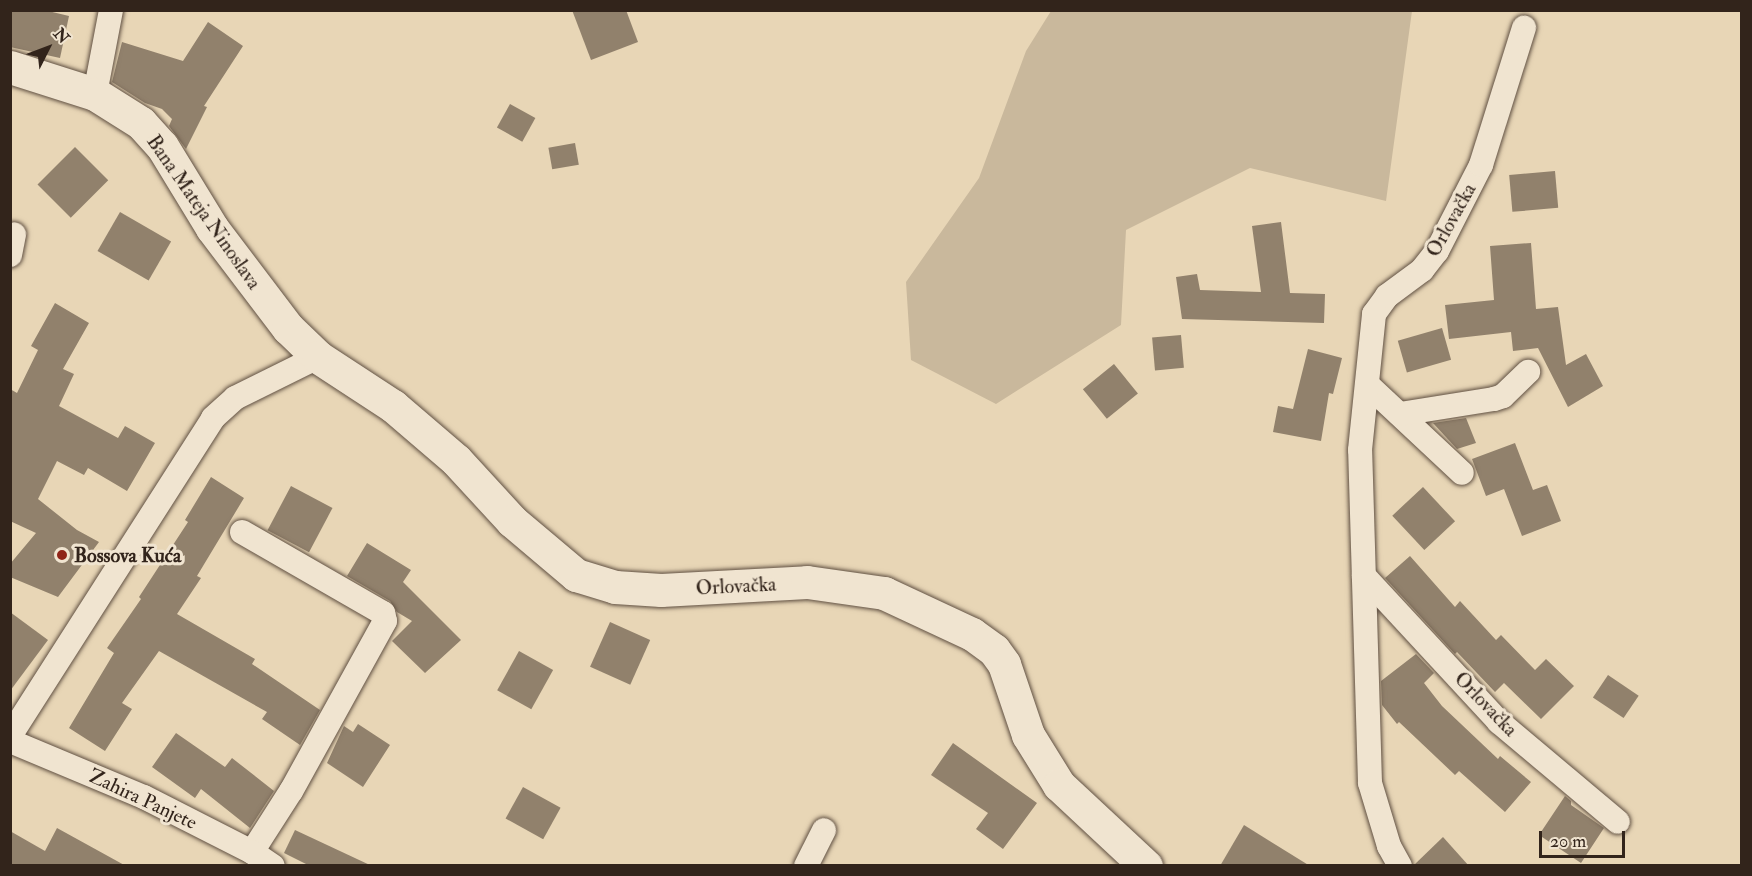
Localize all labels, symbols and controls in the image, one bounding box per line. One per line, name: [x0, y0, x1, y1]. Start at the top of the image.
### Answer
north arrow: [18, 18, 78, 78]
text: N: [49, 24, 74, 48]
street label: Bana Mateja Ninoslava: [142, 130, 266, 294]
street label: Orlovačka: [1421, 179, 1481, 261]
place label: Bossova Kuća: [74, 543, 181, 567]
marker: Bossova Kuća: [55, 548, 69, 562]
street label: Orlovačka: [695, 572, 777, 600]
street label: Orlovačka: [1449, 667, 1523, 741]
street label: Zahira Panjete: [85, 764, 201, 834]
scale bar: [1542, 819, 1628, 857]
text: 20 m: [1550, 830, 1586, 853]

